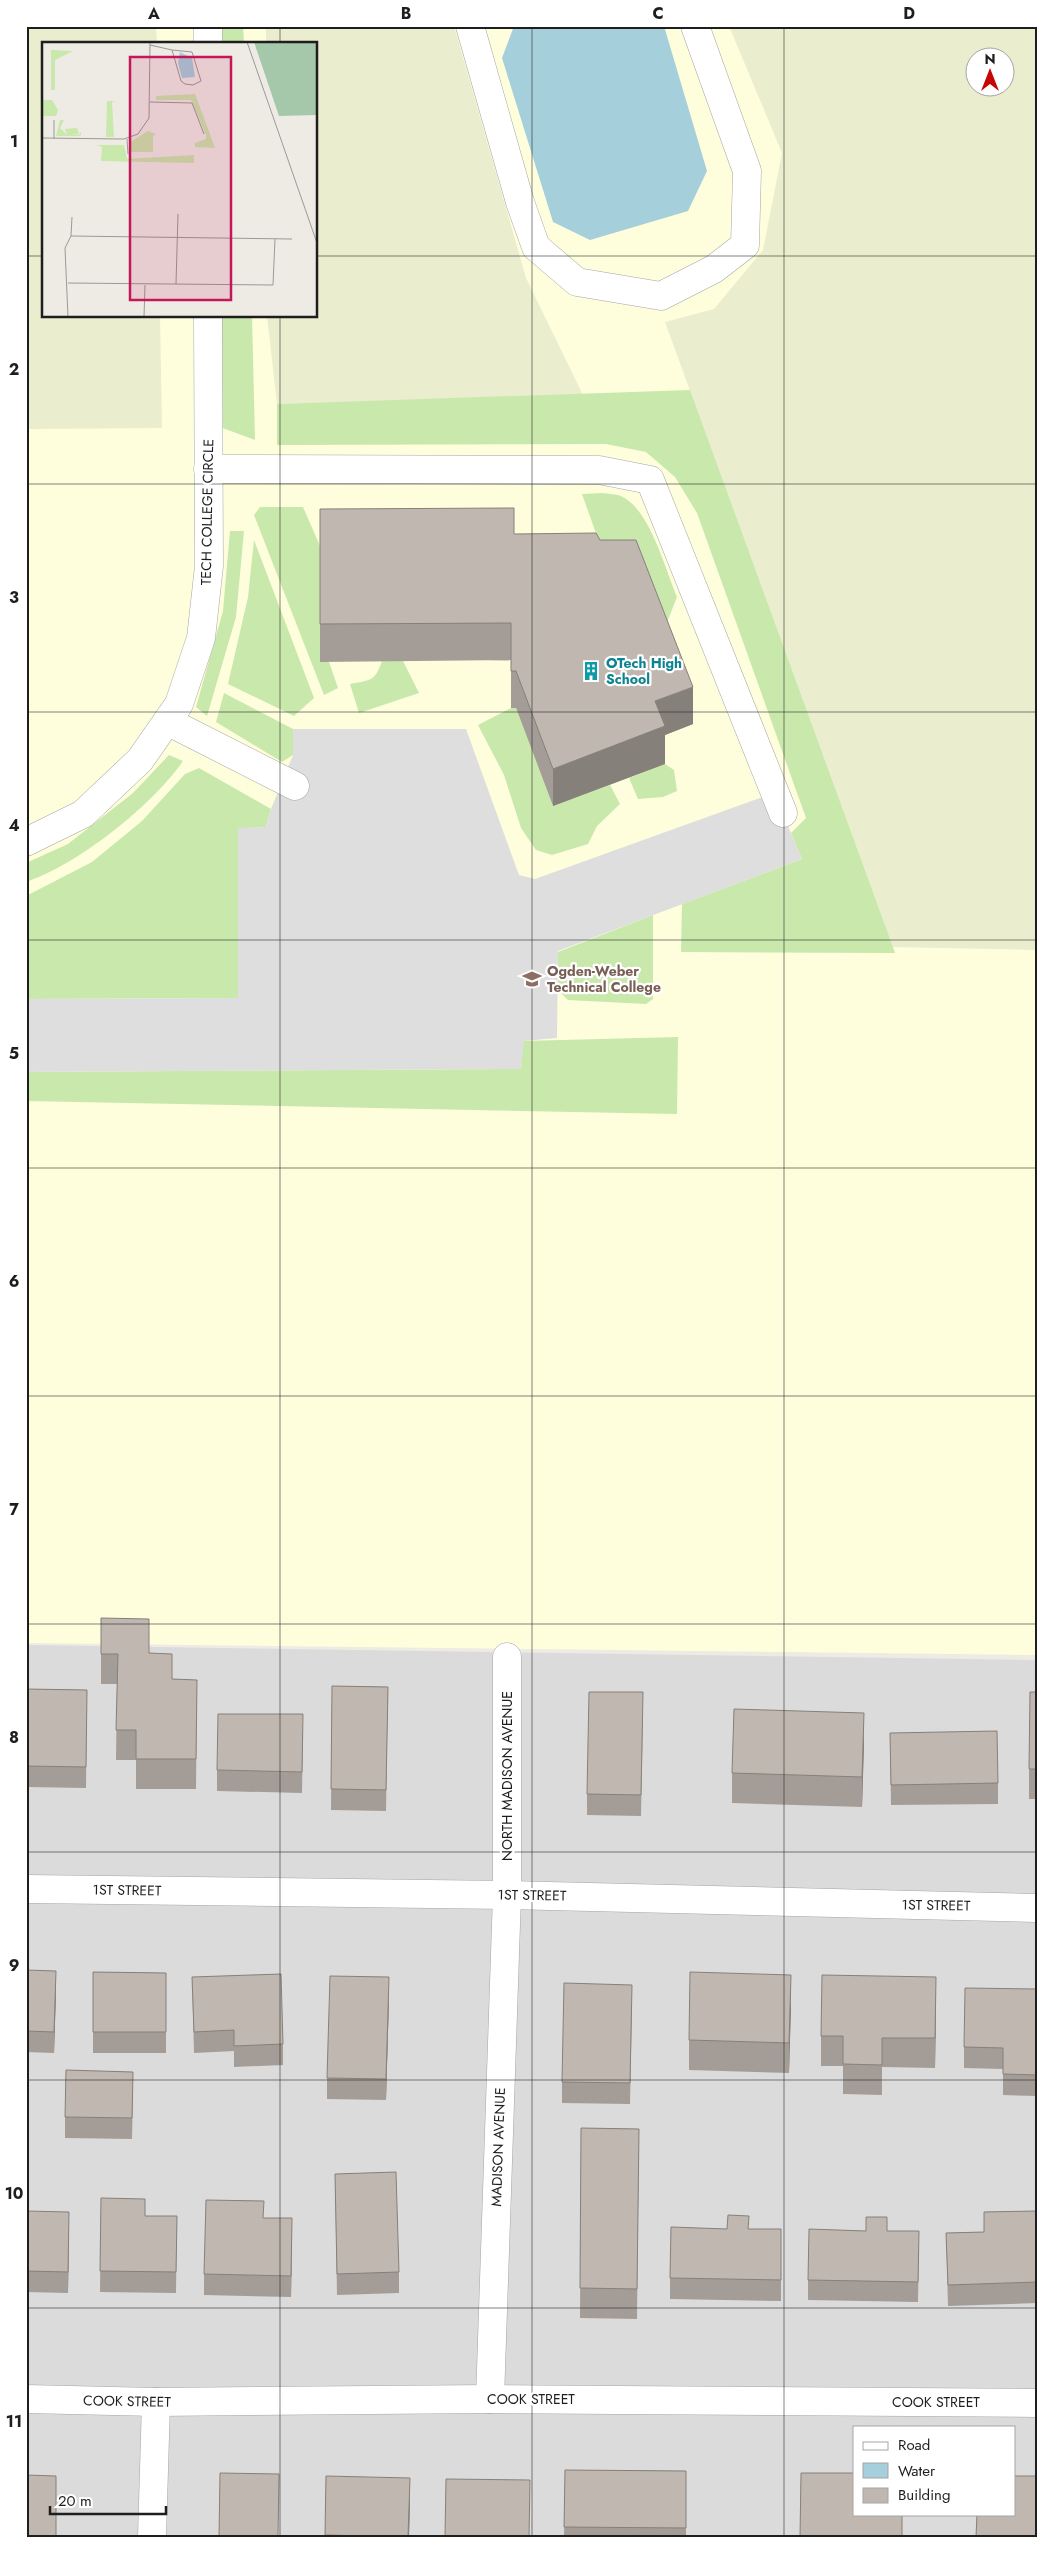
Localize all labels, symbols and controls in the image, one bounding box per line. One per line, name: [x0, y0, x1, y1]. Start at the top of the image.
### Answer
text: A: [147, 2, 160, 25]
text: B: [401, 2, 411, 25]
text: C: [652, 2, 664, 25]
text: D: [903, 2, 915, 25]
inset map: [42, 42, 318, 318]
north arrow: [966, 48, 1016, 98]
text: N: [984, 49, 996, 69]
text: 1: [10, 130, 18, 153]
text: 2: [9, 358, 19, 381]
street label: TECH COLLEGE CIRCLE: [196, 439, 218, 585]
text: 3: [9, 586, 19, 609]
place label: OTech High School: [606, 653, 682, 689]
building icon: OTech High School: [580, 660, 602, 682]
text: 4: [8, 814, 20, 837]
place label: Ogden-Weber Technical College: [547, 961, 661, 997]
school or university icon: Ogden-Weber Technical College: [521, 968, 543, 990]
text: 5: [9, 1042, 19, 1065]
text: 6: [9, 1270, 19, 1293]
text: 7: [9, 1498, 19, 1521]
street label: NORTH MADISON AVENUE: [497, 1691, 517, 1861]
text: 8: [9, 1726, 19, 1749]
street label: 1ST STREET: [93, 1879, 162, 1901]
street label: 1ST STREET: [498, 1884, 567, 1906]
street label: 1ST STREET: [902, 1894, 971, 1916]
text: 9: [9, 1954, 19, 1977]
street label: MADISON AVENUE: [486, 2087, 510, 2207]
text: 10: [5, 2182, 23, 2205]
street label: COOK STREET: [487, 2389, 575, 2409]
street label: COOK STREET: [83, 2390, 172, 2412]
street label: COOK STREET: [892, 2392, 980, 2412]
text: 11: [6, 2410, 22, 2433]
legend: [853, 2426, 1016, 2516]
text: Road: [898, 2434, 930, 2456]
text: Water: [898, 2460, 936, 2482]
scale bar: [50, 2483, 166, 2515]
text: Building: [898, 2484, 950, 2506]
text: 20 m: [58, 2490, 92, 2512]

